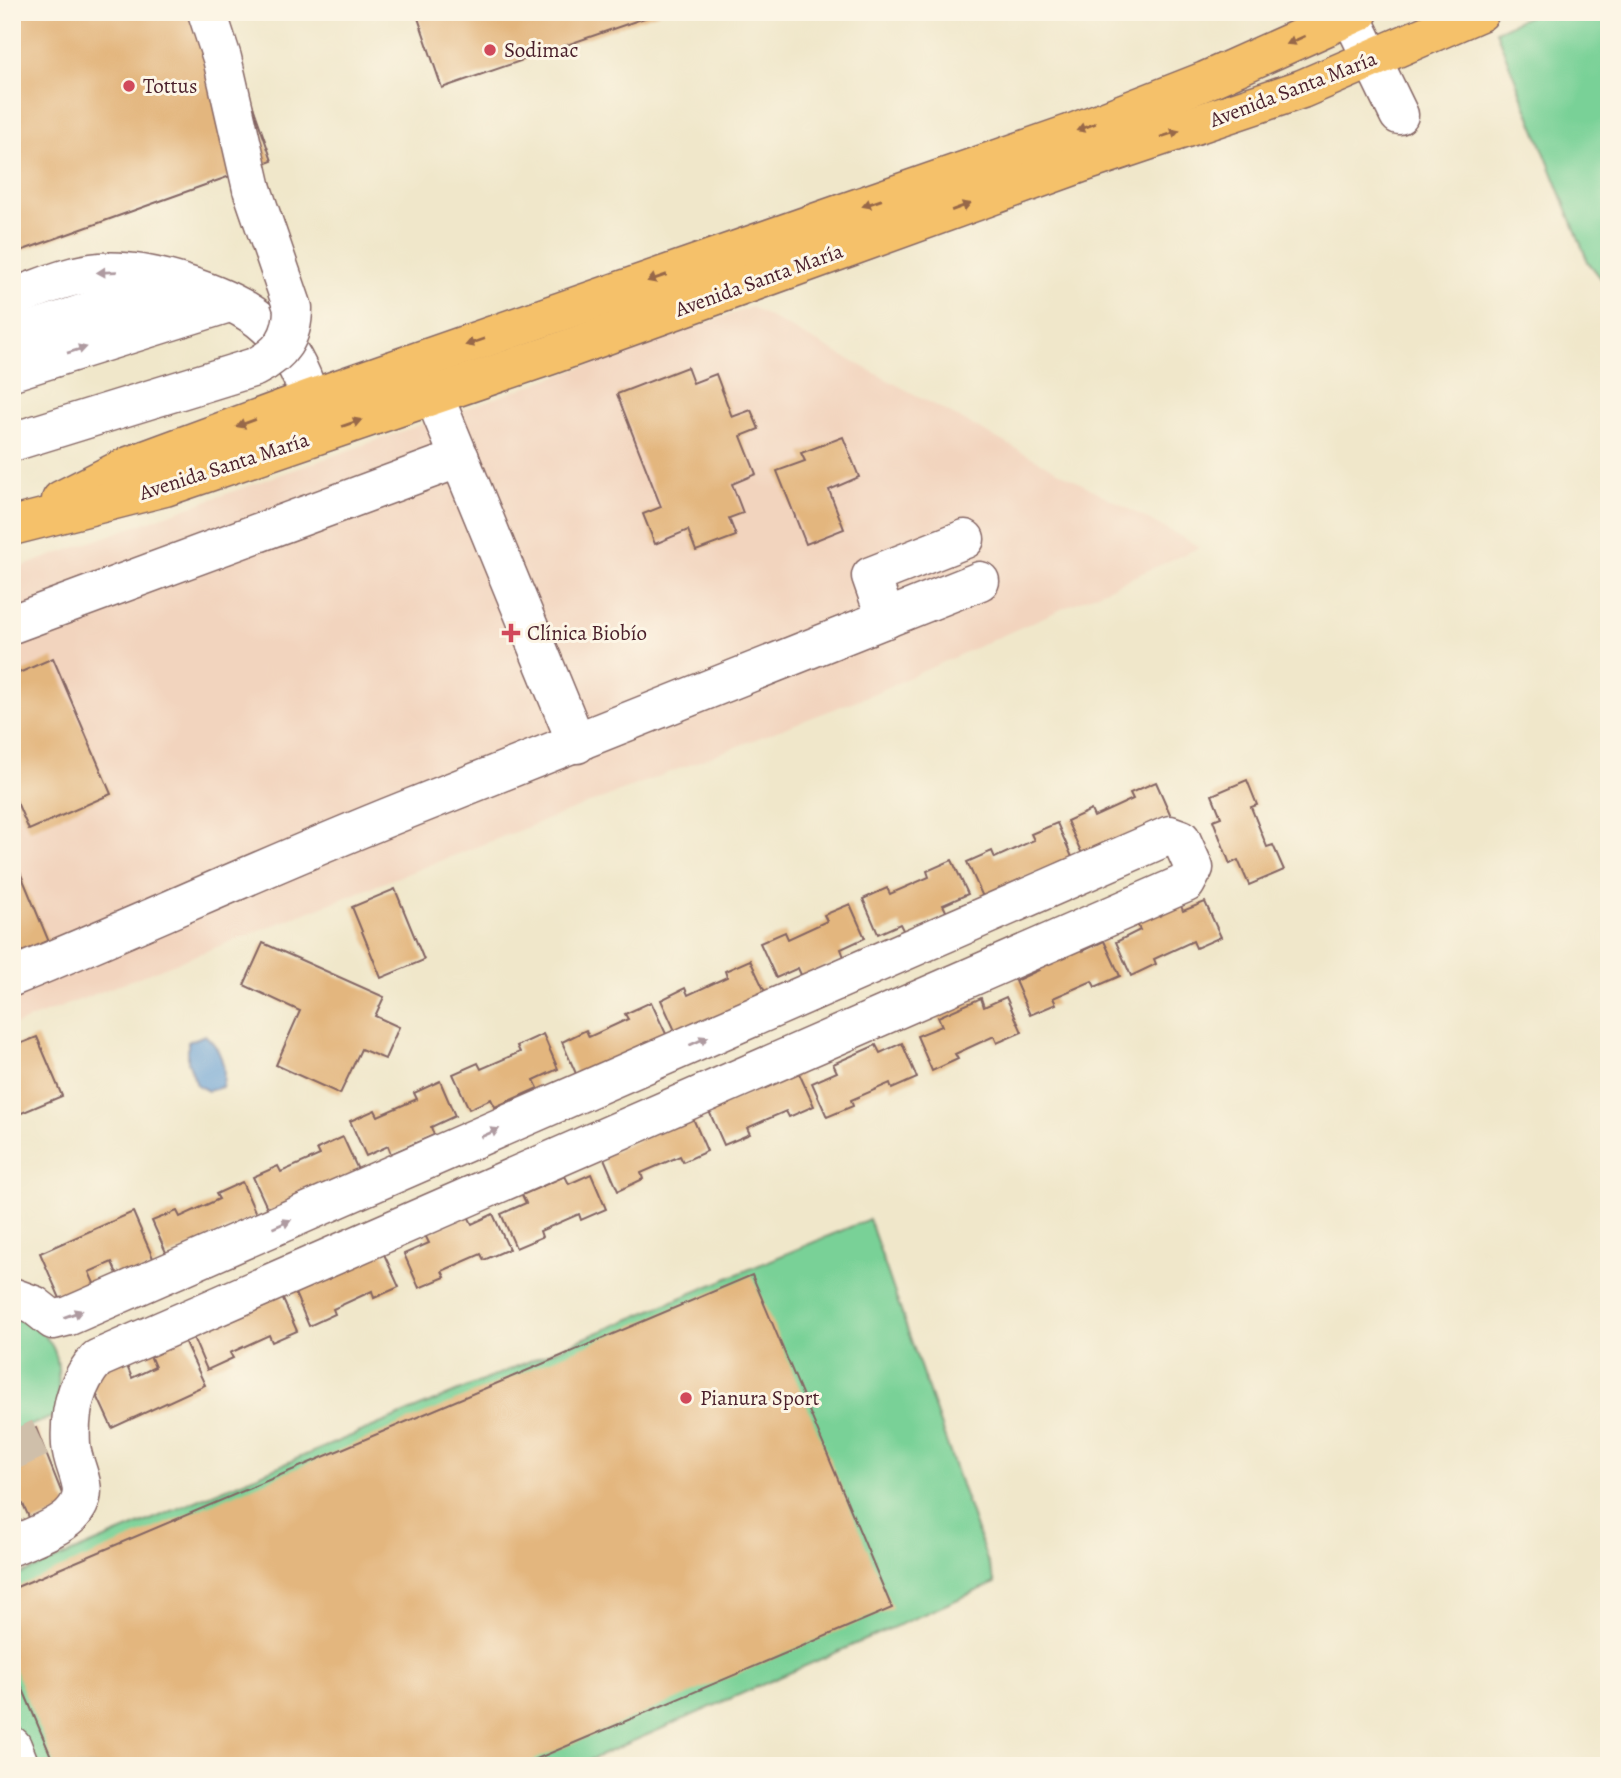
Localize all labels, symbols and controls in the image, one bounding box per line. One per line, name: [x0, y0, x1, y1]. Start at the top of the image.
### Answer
one-way arrow: [1286, 35, 1307, 46]
place label: Sodimac: [504, 36, 579, 64]
marker: Sodimac: [482, 42, 498, 58]
street label: Avenida Santa María: [1204, 44, 1381, 134]
place label: Tottus: [143, 72, 197, 100]
marker: Tottus: [121, 78, 137, 94]
one-way arrow: [1076, 122, 1097, 133]
one-way arrow: [1160, 128, 1181, 139]
one-way arrow: [861, 198, 882, 209]
one-way arrow: [950, 201, 971, 212]
street label: Avenida Santa María: [670, 237, 847, 324]
one-way arrow: [96, 267, 118, 278]
one-way arrow: [646, 273, 667, 284]
one-way arrow: [464, 337, 485, 348]
one-way arrow: [67, 345, 88, 355]
one-way arrow: [236, 418, 257, 429]
one-way arrow: [342, 418, 363, 428]
street label: Avenida Santa María: [135, 425, 313, 507]
place label: Clínica Biobío: [527, 619, 647, 647]
marker: Clínica Biobío: [501, 623, 521, 643]
one-way arrow: [688, 1035, 709, 1046]
one-way arrow: [480, 1127, 501, 1138]
one-way arrow: [271, 1218, 292, 1229]
one-way arrow: [62, 1308, 83, 1319]
place label: Pianura Sport: [700, 1384, 819, 1412]
marker: Pianura Sport: [678, 1390, 694, 1406]

